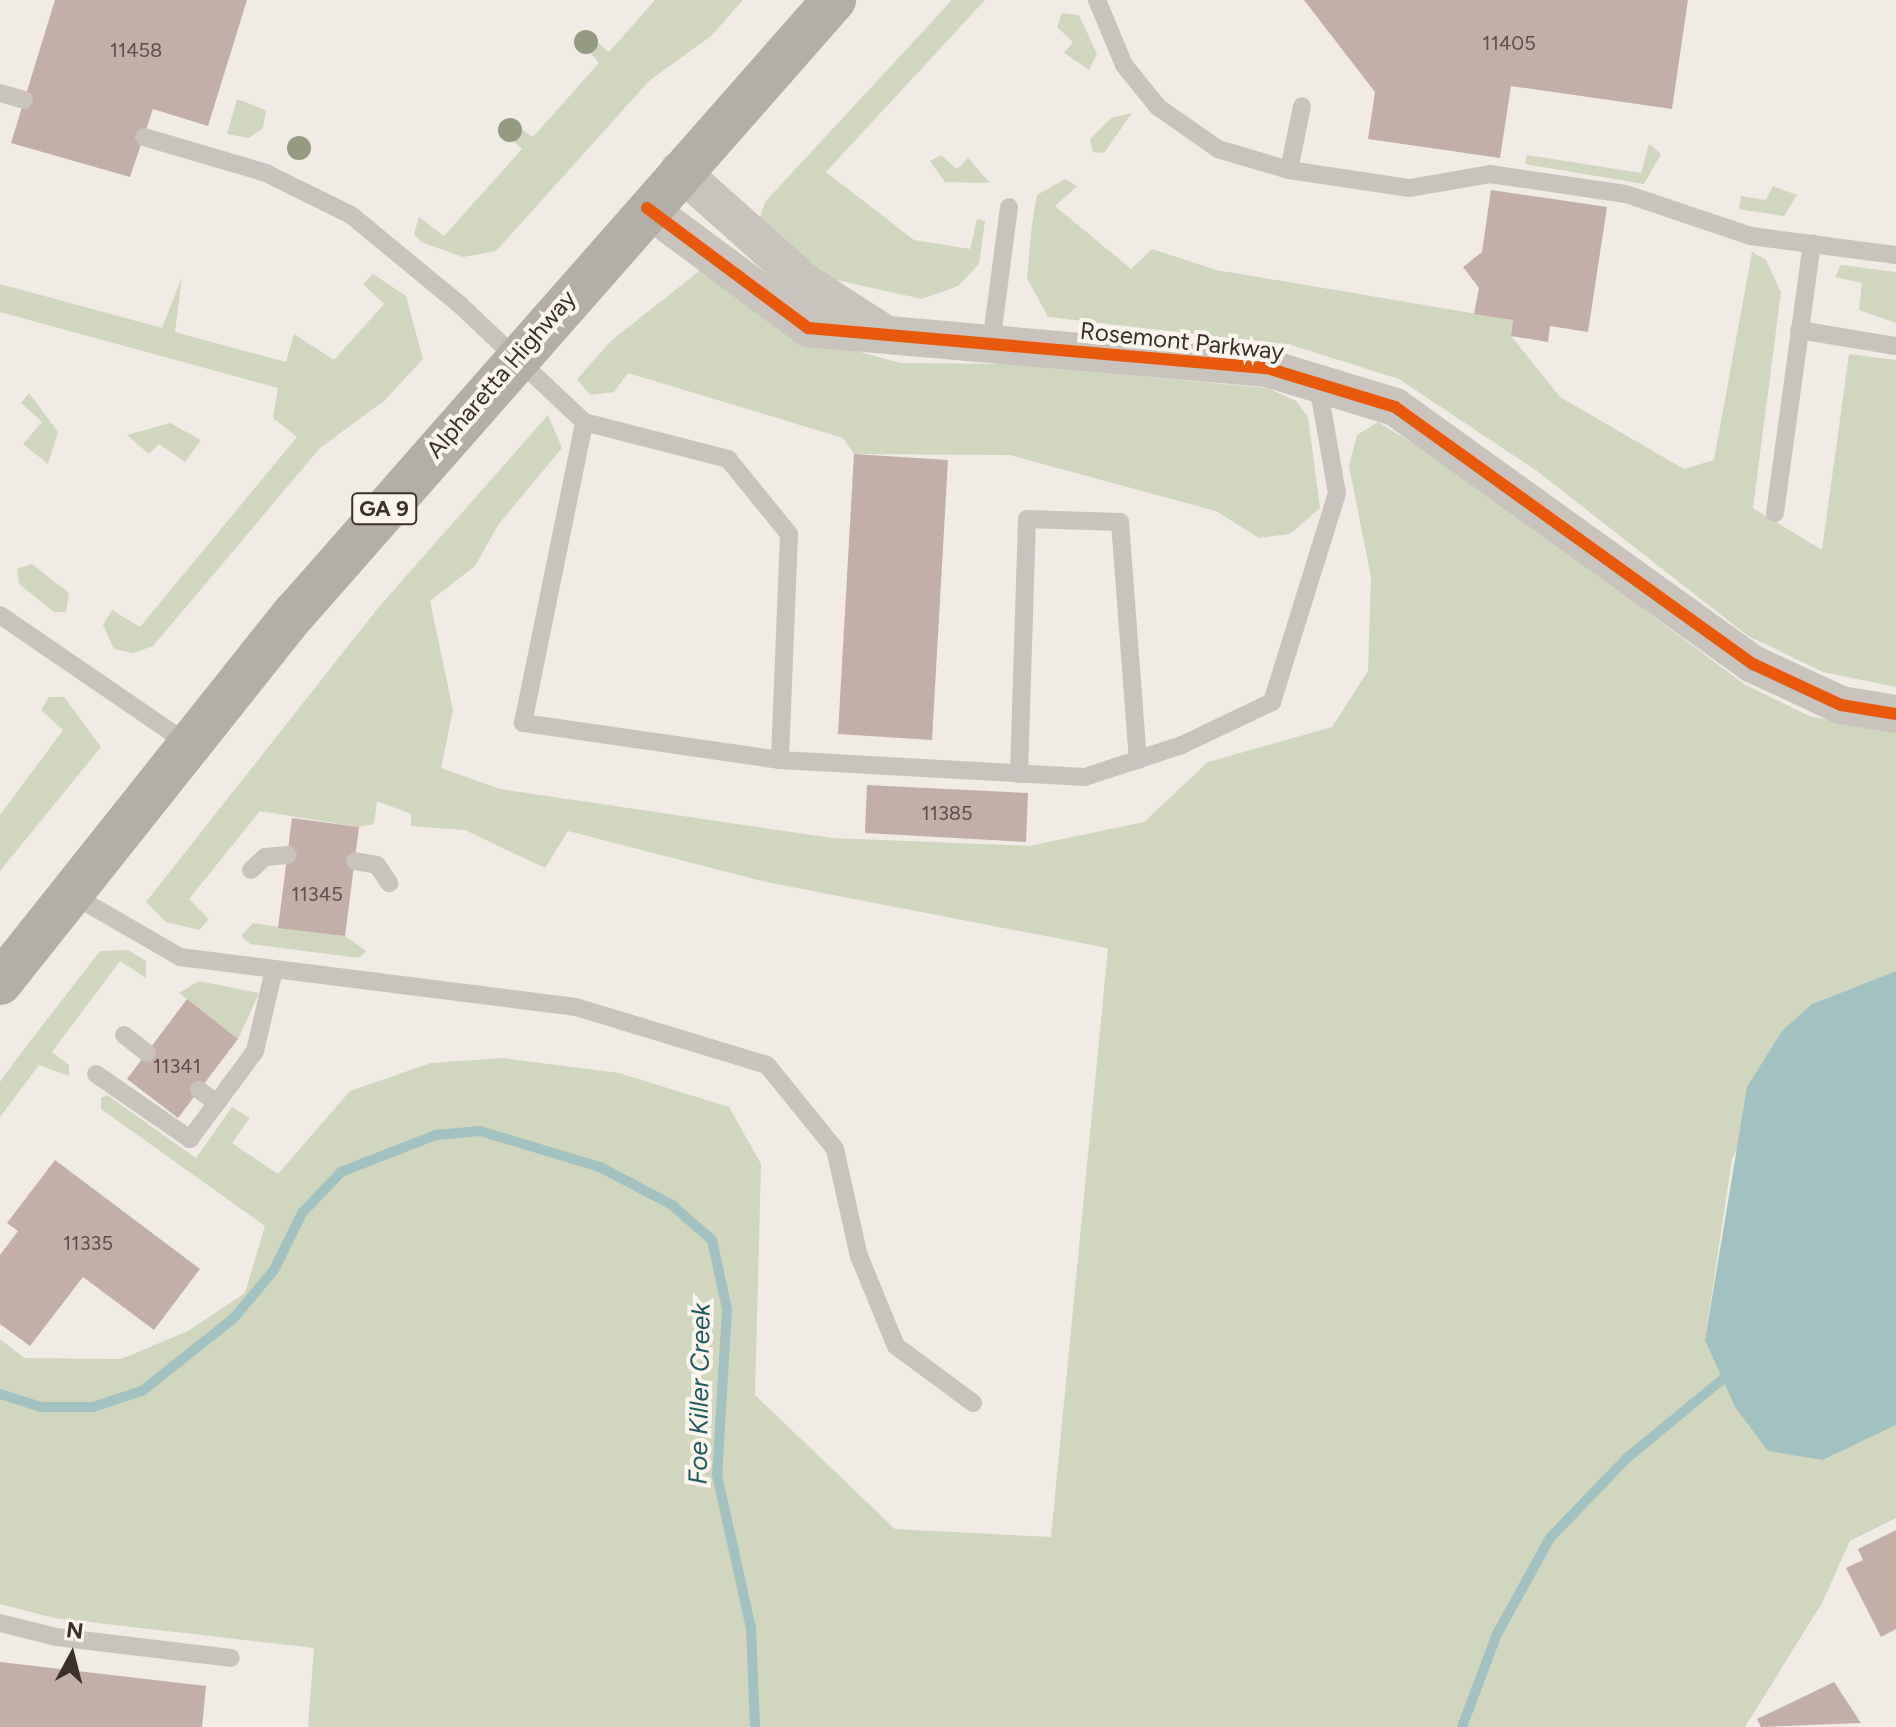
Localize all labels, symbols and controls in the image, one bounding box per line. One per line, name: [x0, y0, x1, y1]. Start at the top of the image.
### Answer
house number: 11405: [1482, 31, 1536, 55]
house number: 11458: [110, 38, 162, 62]
street label: Alpharetta Highway: [420, 284, 582, 464]
street label: Rosemont Parkway: [1079, 316, 1285, 366]
road number: GA 9: [350, 491, 418, 527]
house number: 11385: [921, 801, 973, 825]
house number: 11345: [291, 882, 343, 906]
house number: 11341: [153, 1054, 201, 1078]
house number: 11335: [63, 1231, 113, 1255]
water label: Foe Killer Creek: [683, 1303, 717, 1485]
north arrow: [32, 1615, 112, 1695]
text: N: [65, 1616, 85, 1645]

